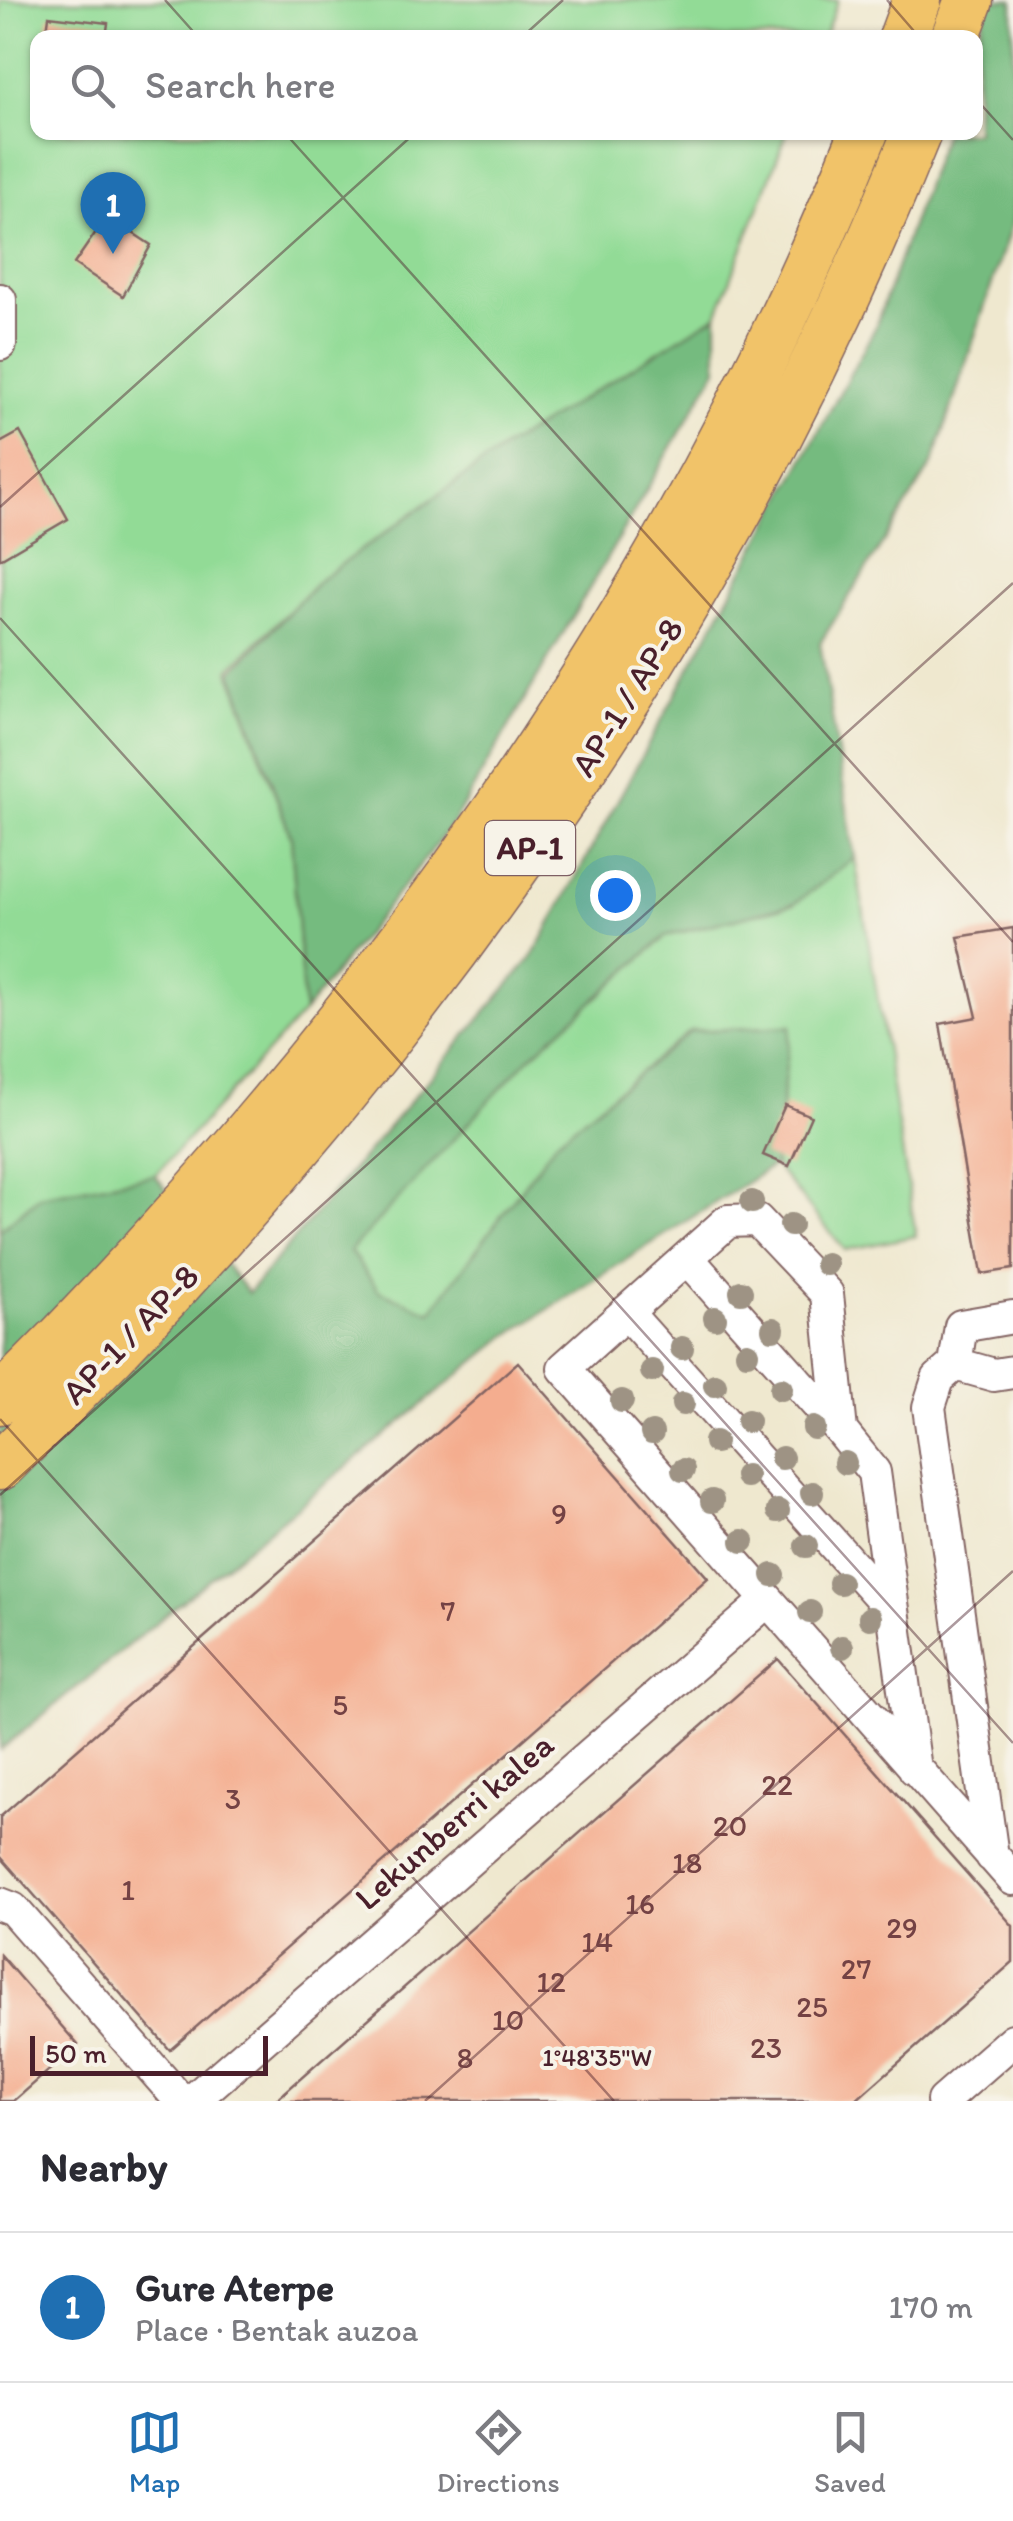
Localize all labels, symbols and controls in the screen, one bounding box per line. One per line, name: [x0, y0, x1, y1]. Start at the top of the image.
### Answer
search box: [30, 30, 983, 140]
icon: search: [65, 58, 120, 113]
text: Search here: [145, 62, 336, 108]
pin: 1: [80, 172, 146, 254]
street label: AP-1 / AP-8: [562, 610, 692, 784]
road number: AP-1: [485, 821, 575, 875]
your location: [590, 870, 641, 921]
street label: AP-1 / AP-8: [53, 1255, 207, 1413]
house number: 9: [551, 1495, 567, 1532]
house number: 7: [441, 1592, 456, 1629]
house number: 5: [332, 1686, 348, 1723]
street label: Lekunberri kalea: [346, 1723, 562, 1919]
house number: 22: [761, 1766, 793, 1803]
house number: 3: [225, 1780, 241, 1817]
house number: 20: [713, 1807, 747, 1844]
house number: 18: [672, 1844, 702, 1881]
house number: 1: [121, 1871, 135, 1908]
house number: 16: [625, 1885, 655, 1922]
house number: 29: [886, 1909, 918, 1946]
house number: 14: [581, 1923, 613, 1960]
house number: 27: [841, 1950, 871, 1987]
house number: 12: [536, 1963, 566, 2000]
house number: 25: [796, 1988, 828, 2025]
house number: 10: [492, 2001, 524, 2038]
house number: 23: [750, 2029, 782, 2066]
scale bar: [30, 2031, 268, 2076]
text: 50 m: [45, 2036, 107, 2070]
house number: 8: [457, 2039, 473, 2076]
text: 1°48'35"W: [542, 2042, 652, 2072]
text: Nearby: [40, 2141, 167, 2192]
text: Gure Aterpe: [135, 2265, 334, 2311]
text: 1: [65, 2288, 80, 2326]
text: 170 m: [888, 2288, 973, 2326]
text: Place · Bentak auzoa: [135, 2311, 418, 2349]
tab: Map: [127, 2405, 182, 2499]
tab: Directions: [437, 2405, 560, 2499]
tab: Saved: [814, 2405, 886, 2499]

